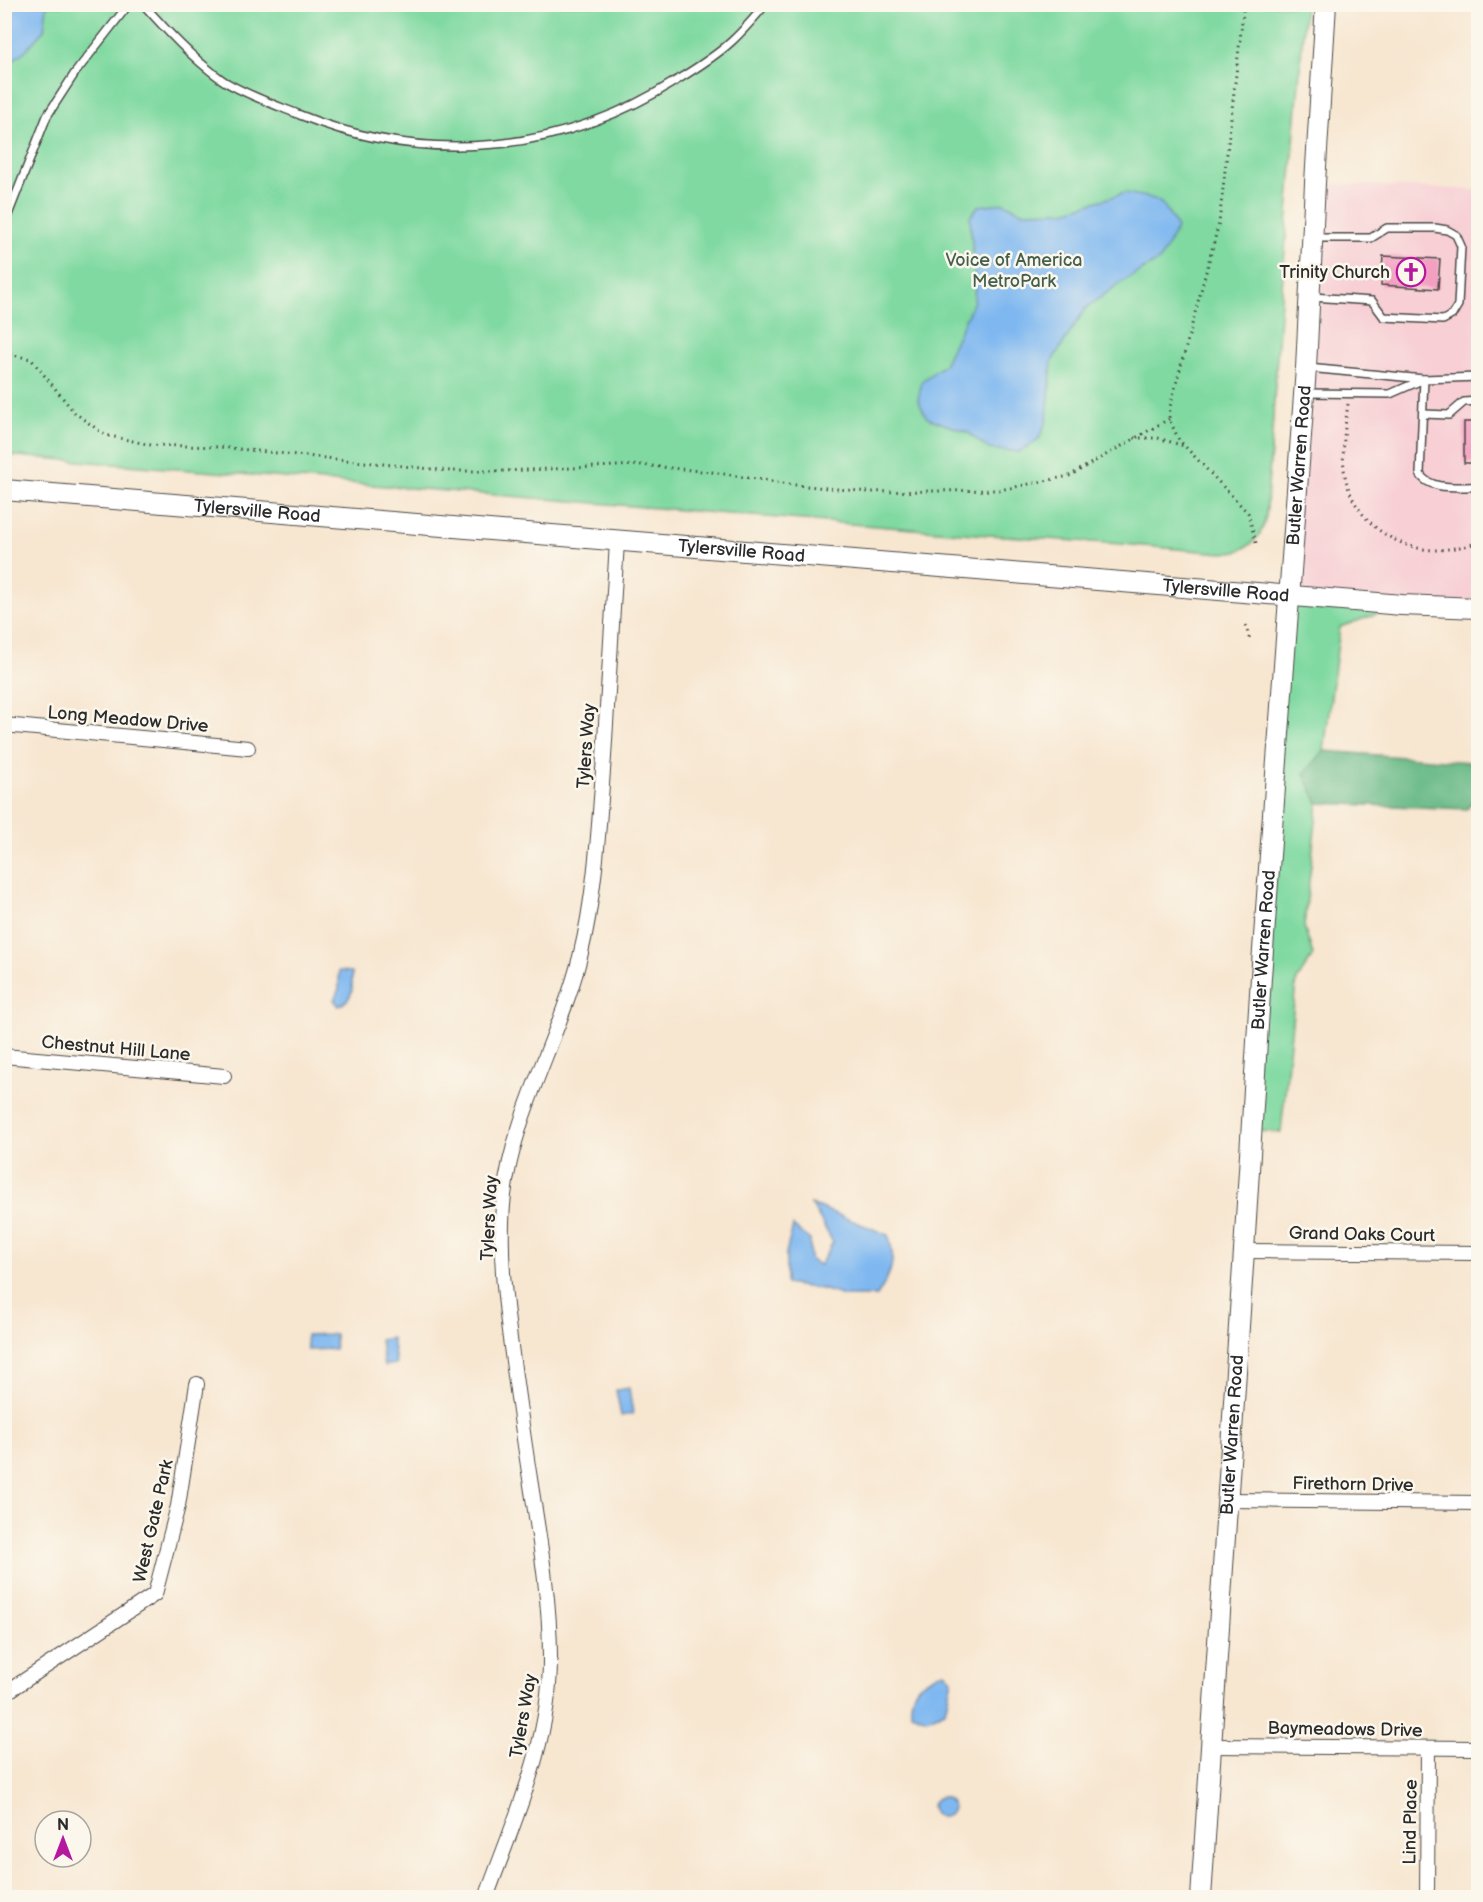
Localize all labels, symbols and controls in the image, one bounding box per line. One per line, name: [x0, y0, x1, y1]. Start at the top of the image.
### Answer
park label: Voice of America MetroPark: [946, 250, 1082, 292]
church icon: Trinity Church: [1395, 256, 1427, 288]
place label: Trinity Church: [1279, 262, 1390, 283]
street label: Butler Warren Road: [1283, 385, 1316, 546]
street label: Tylersville Road: [193, 496, 321, 527]
street label: Tylersville Road: [677, 535, 806, 567]
street label: Tylersville Road: [1161, 575, 1290, 607]
street label: Long Meadow Drive: [47, 702, 210, 737]
street label: Tylers Way: [573, 702, 600, 789]
street label: Butler Warren Road: [1248, 869, 1280, 1031]
street label: Chestnut Hill Lane: [41, 1032, 192, 1065]
street label: Tylers Way: [477, 1174, 502, 1261]
street label: Grand Oaks Court: [1289, 1223, 1436, 1246]
street label: Butler Warren Road: [1216, 1354, 1248, 1516]
street label: West Gate Park: [129, 1457, 178, 1585]
street label: Firethorn Drive: [1292, 1473, 1414, 1496]
street label: Tylers Way: [506, 1671, 541, 1760]
street label: Baymeadows Drive: [1267, 1718, 1423, 1741]
street label: Lind Place: [1399, 1779, 1422, 1865]
north arrow: [33, 1809, 93, 1869]
text: N: [57, 1816, 69, 1835]

